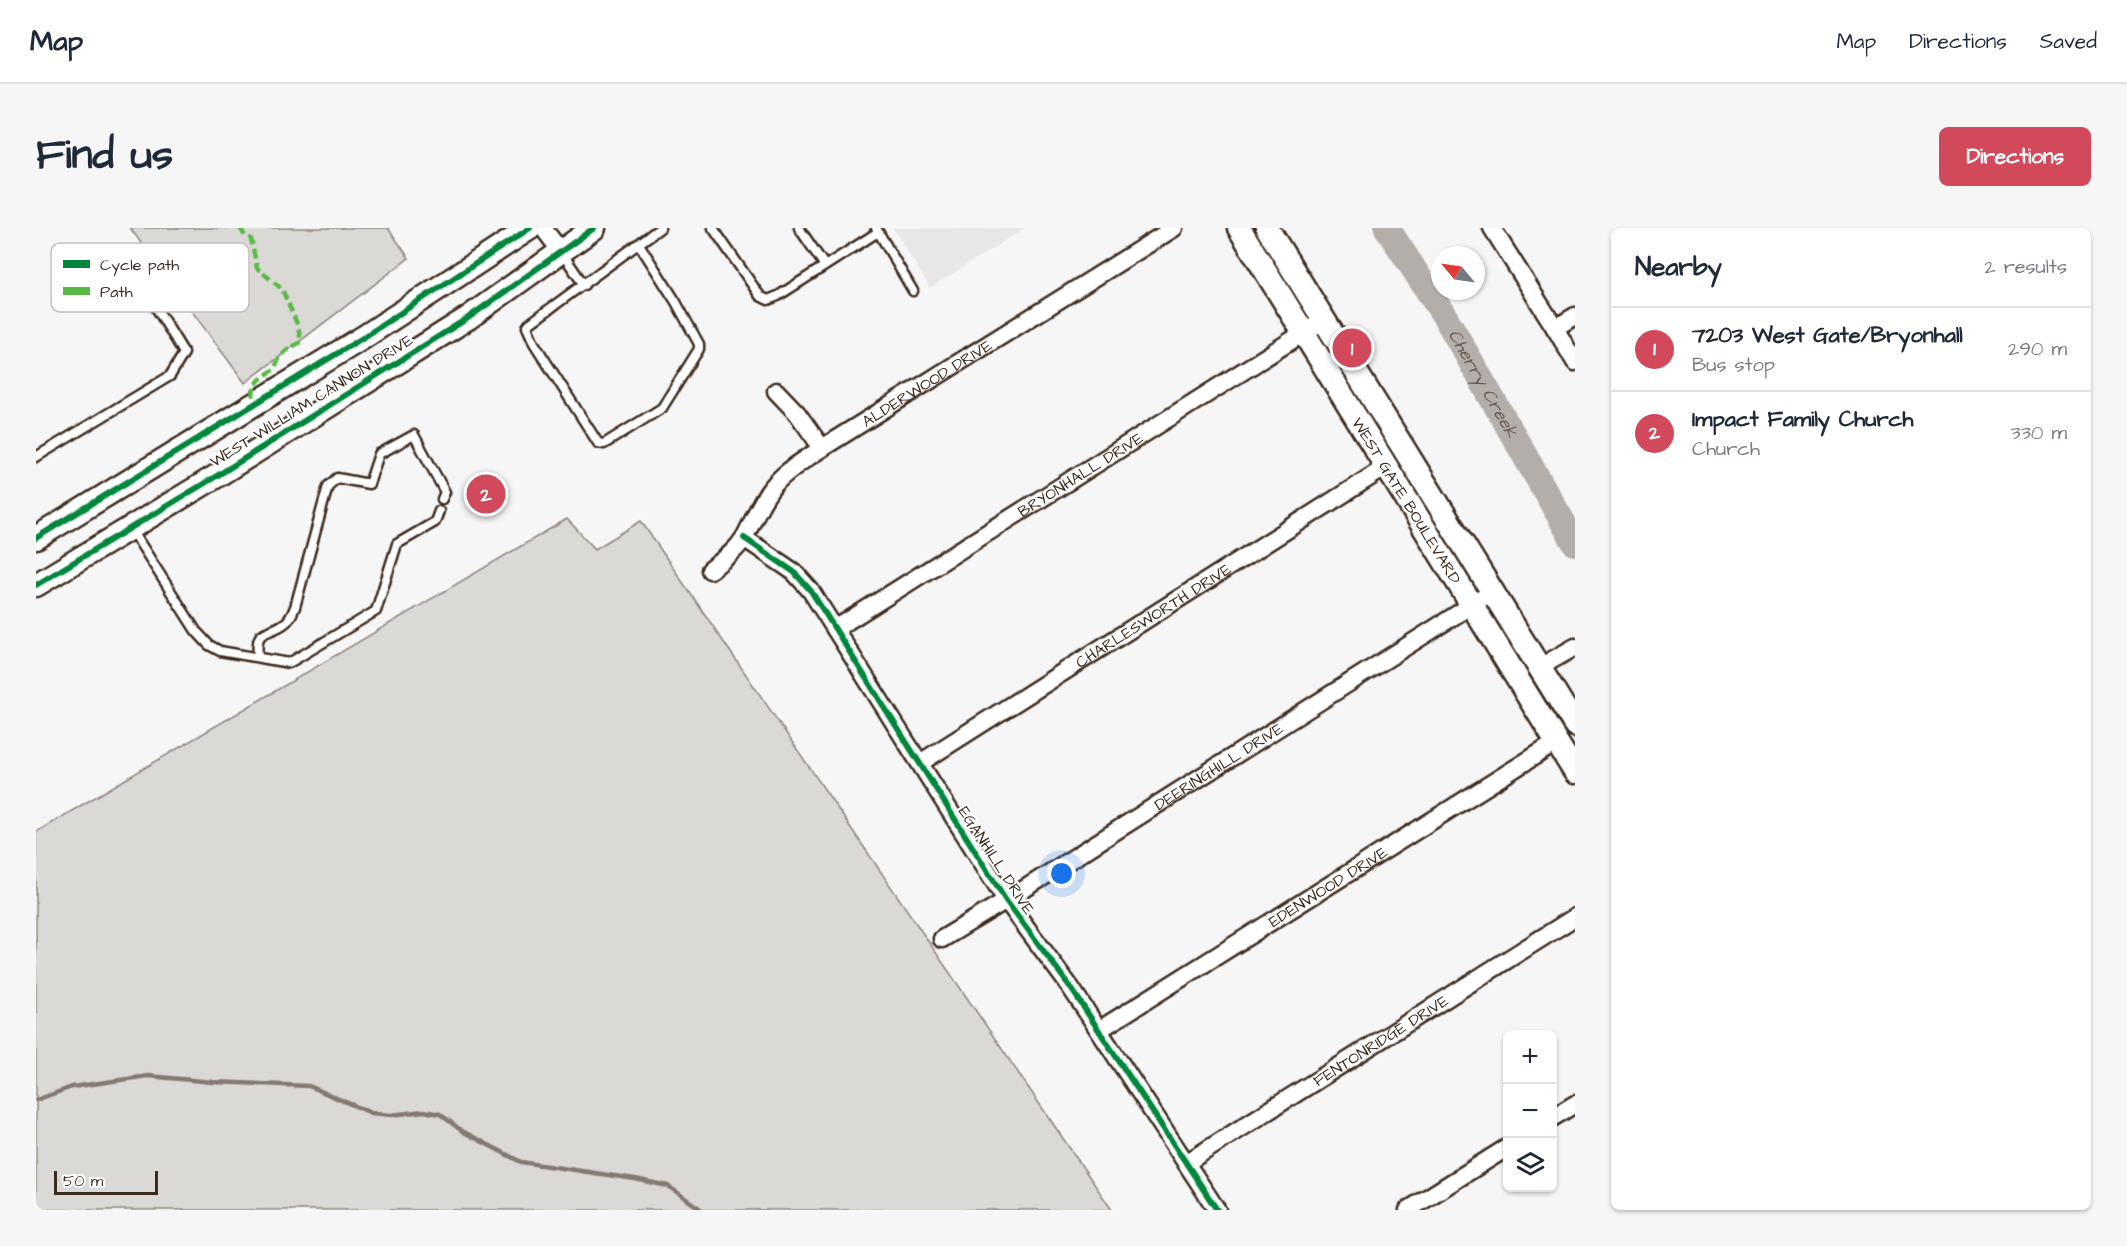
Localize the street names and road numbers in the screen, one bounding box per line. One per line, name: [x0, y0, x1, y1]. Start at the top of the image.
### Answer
street label: WEST WILLIAM CANNON DRIVE: [206, 329, 418, 473]
street label: ALDERWOOD DRIVE: [858, 334, 997, 432]
street label: WEST GATE BOULEVARD: [1346, 413, 1466, 588]
street label: BRYONHALL DRIVE: [1014, 427, 1148, 523]
street label: CHARLESWORTH DRIVE: [1071, 558, 1236, 674]
street label: DEERINGHILL DRIVE: [1150, 717, 1288, 816]
street label: EGANHILL DRIVE: [953, 802, 1040, 919]
street label: EDENWOOD DRIVE: [1265, 841, 1392, 933]
street label: FENTONRIDGE DRIVE: [1309, 990, 1453, 1092]

